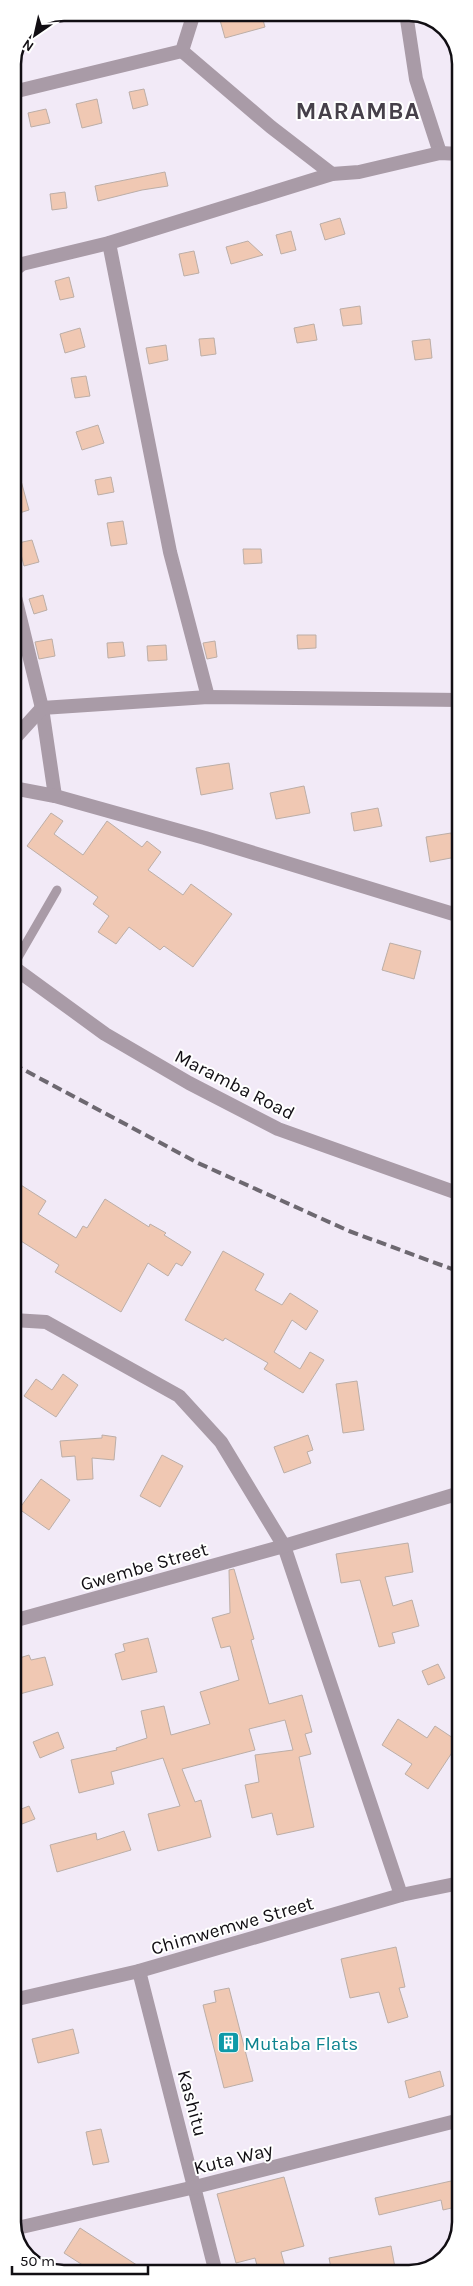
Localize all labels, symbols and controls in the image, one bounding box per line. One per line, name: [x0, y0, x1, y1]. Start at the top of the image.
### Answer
north arrow: [10, 10, 60, 60]
text: N: [19, 36, 37, 55]
district label: MARAMBA: [295, 97, 421, 125]
street label: Maramba Road: [171, 1045, 298, 1125]
street label: Gwembe Street: [78, 1538, 210, 1596]
street label: Chimwemwe Street: [148, 1892, 316, 1960]
building icon: Mutaba Flats: [216, 2031, 240, 2055]
place label: Mutaba Flats: [244, 2033, 358, 2055]
street label: Kashitu: [173, 2068, 211, 2139]
street label: Kuta Way: [191, 2138, 275, 2179]
scale bar: [12, 2244, 149, 2276]
text: 50 m: [20, 2252, 55, 2270]

